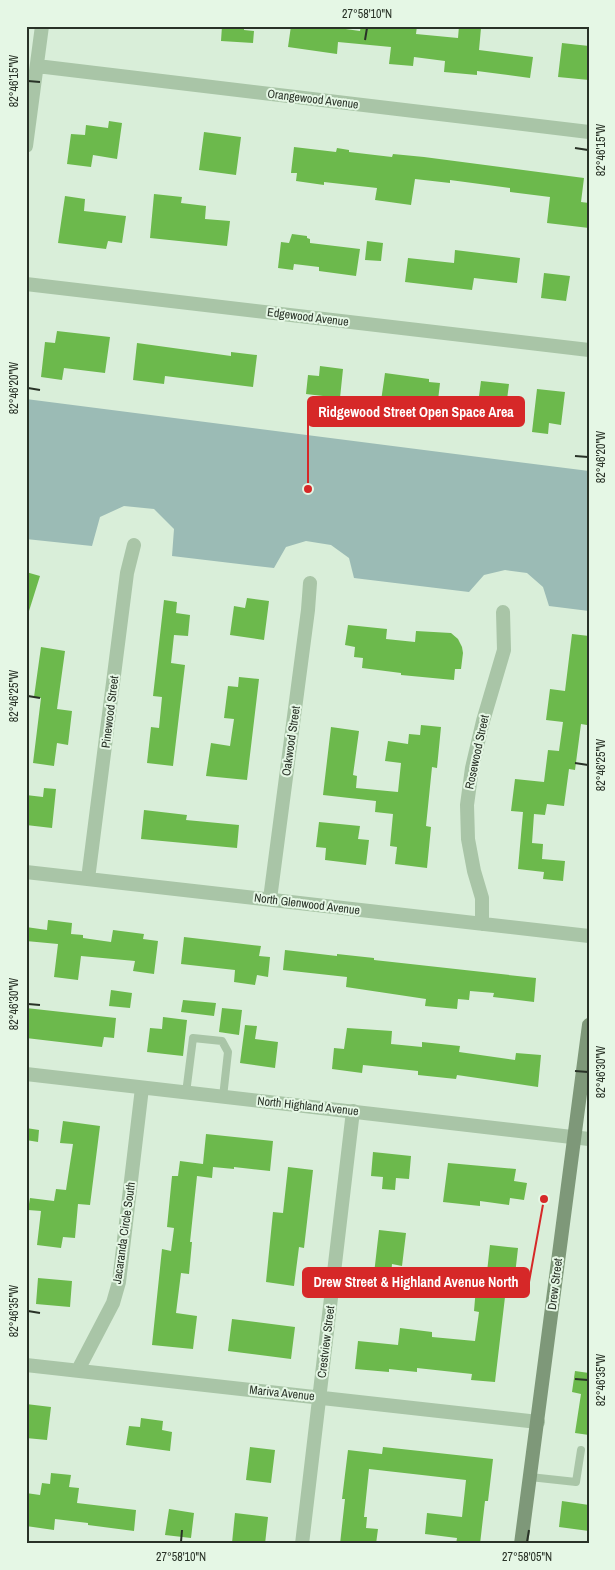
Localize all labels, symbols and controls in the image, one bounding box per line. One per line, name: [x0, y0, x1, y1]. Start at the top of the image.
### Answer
text: 27°58'10"N: [342, 6, 392, 22]
text: 82°46'15"W: [6, 54, 22, 107]
street label: Orangewood Avenue: [266, 85, 360, 113]
text: 82°46'15"W: [593, 123, 609, 176]
street label: Edgewood Avenue: [266, 304, 350, 330]
text: 82°46'20"W: [6, 361, 22, 414]
callout: Ridgewood Street Open Space Area: [308, 397, 524, 426]
text: Ridgewood Street Open Space Area: [318, 403, 514, 421]
text: 82°46'20"W: [593, 430, 609, 483]
text: 82°46'25"W: [6, 669, 22, 722]
street label: Pinewood Street: [98, 675, 122, 749]
street label: Oakwood Street: [278, 705, 304, 777]
street label: Rosewood Street: [461, 713, 493, 791]
text: 82°46'25"W: [593, 738, 609, 791]
street label: North Glenwood Avenue: [253, 890, 361, 918]
text: 82°46'30"W: [6, 977, 22, 1030]
text: 82°46'30"W: [593, 1045, 609, 1098]
street label: North Highland Avenue: [257, 1093, 359, 1119]
street label: Jacaranda Circle South: [109, 1181, 139, 1285]
street label: Drew Street: [544, 1257, 566, 1311]
callout: Drew Street & Highland Avenue North: [303, 1268, 529, 1297]
text: Drew Street & Highland Avenue North: [313, 1273, 519, 1291]
text: 82°46'35"W: [6, 1284, 22, 1337]
street label: Crestview Street: [314, 1305, 338, 1379]
text: 82°46'35"W: [593, 1353, 609, 1406]
street label: Mariva Avenue: [249, 1382, 315, 1404]
text: 27°58'10"N: [156, 1549, 206, 1565]
text: 27°58'05"N: [502, 1549, 552, 1565]

